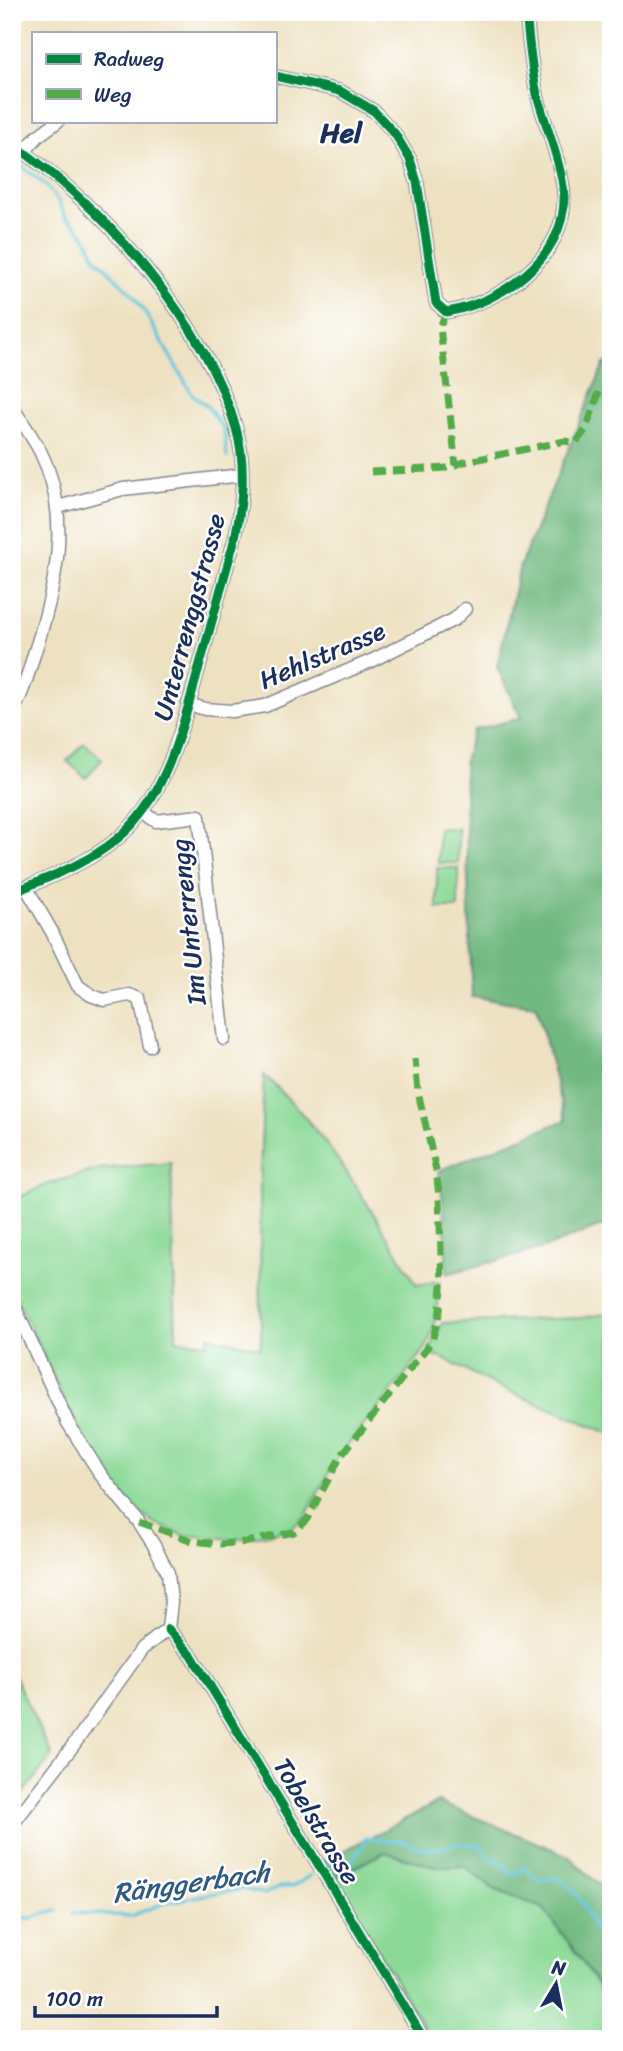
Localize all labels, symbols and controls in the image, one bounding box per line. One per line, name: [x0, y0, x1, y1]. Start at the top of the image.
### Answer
legend: [32, 32, 276, 122]
text: Radweg: [94, 40, 164, 78]
text: Weg: [94, 76, 132, 114]
district label: Hel: [320, 108, 363, 157]
street label: Unterrenggstrasse: [139, 508, 239, 726]
street label: Hehlstrasse: [251, 608, 393, 702]
street label: Im Unterrengg: [156, 837, 220, 1008]
street label: Tobelstrasse: [261, 1748, 373, 1894]
water label: Ränggerbach: [109, 1847, 275, 1918]
north arrow: [522, 1950, 592, 2020]
text: N: [549, 1950, 569, 1985]
scale bar: [35, 1974, 217, 2018]
text: 100 m: [46, 1980, 103, 2018]

